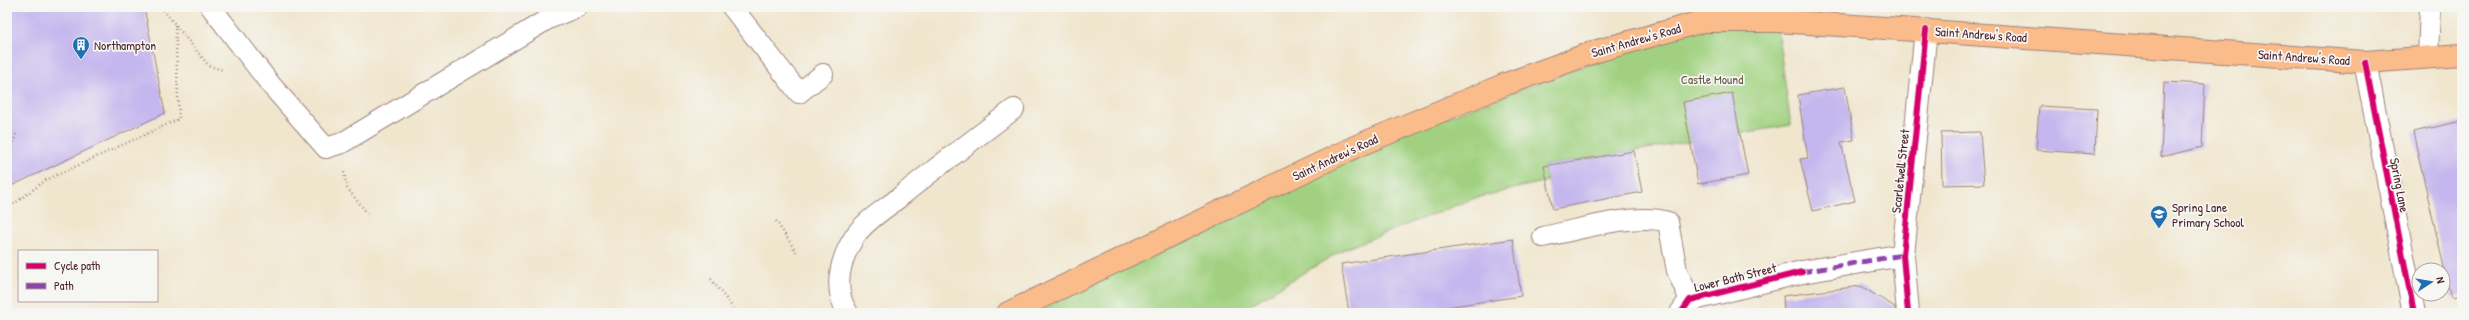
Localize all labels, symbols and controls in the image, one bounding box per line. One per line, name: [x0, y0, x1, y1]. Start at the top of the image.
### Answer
street label: Saint Andrew's Road: [1589, 19, 1683, 61]
street label: Saint Andrew's Road: [1934, 22, 2028, 46]
building icon: Northampton: [71, 35, 91, 60]
place label: Northampton: [94, 36, 156, 54]
street label: Saint Andrew's Road: [2257, 45, 2351, 69]
park label: Castle Mound: [1681, 70, 1743, 88]
street label: Scarletwell Street: [1887, 128, 1913, 214]
street label: Saint Andrew's Road: [1289, 129, 1381, 185]
street label: Spring Lane: [2386, 156, 2414, 214]
place label: Spring Lane Primary School: [2172, 198, 2245, 231]
school or university icon: Spring Lane Primary School: [2149, 204, 2169, 229]
legend: [18, 250, 158, 302]
text: Cycle path: [54, 257, 100, 274]
street label: Lower Bath Street: [1692, 258, 1779, 296]
north arrow: [2411, 262, 2451, 302]
text: N: [2433, 276, 2448, 284]
text: Path: [54, 277, 74, 294]

